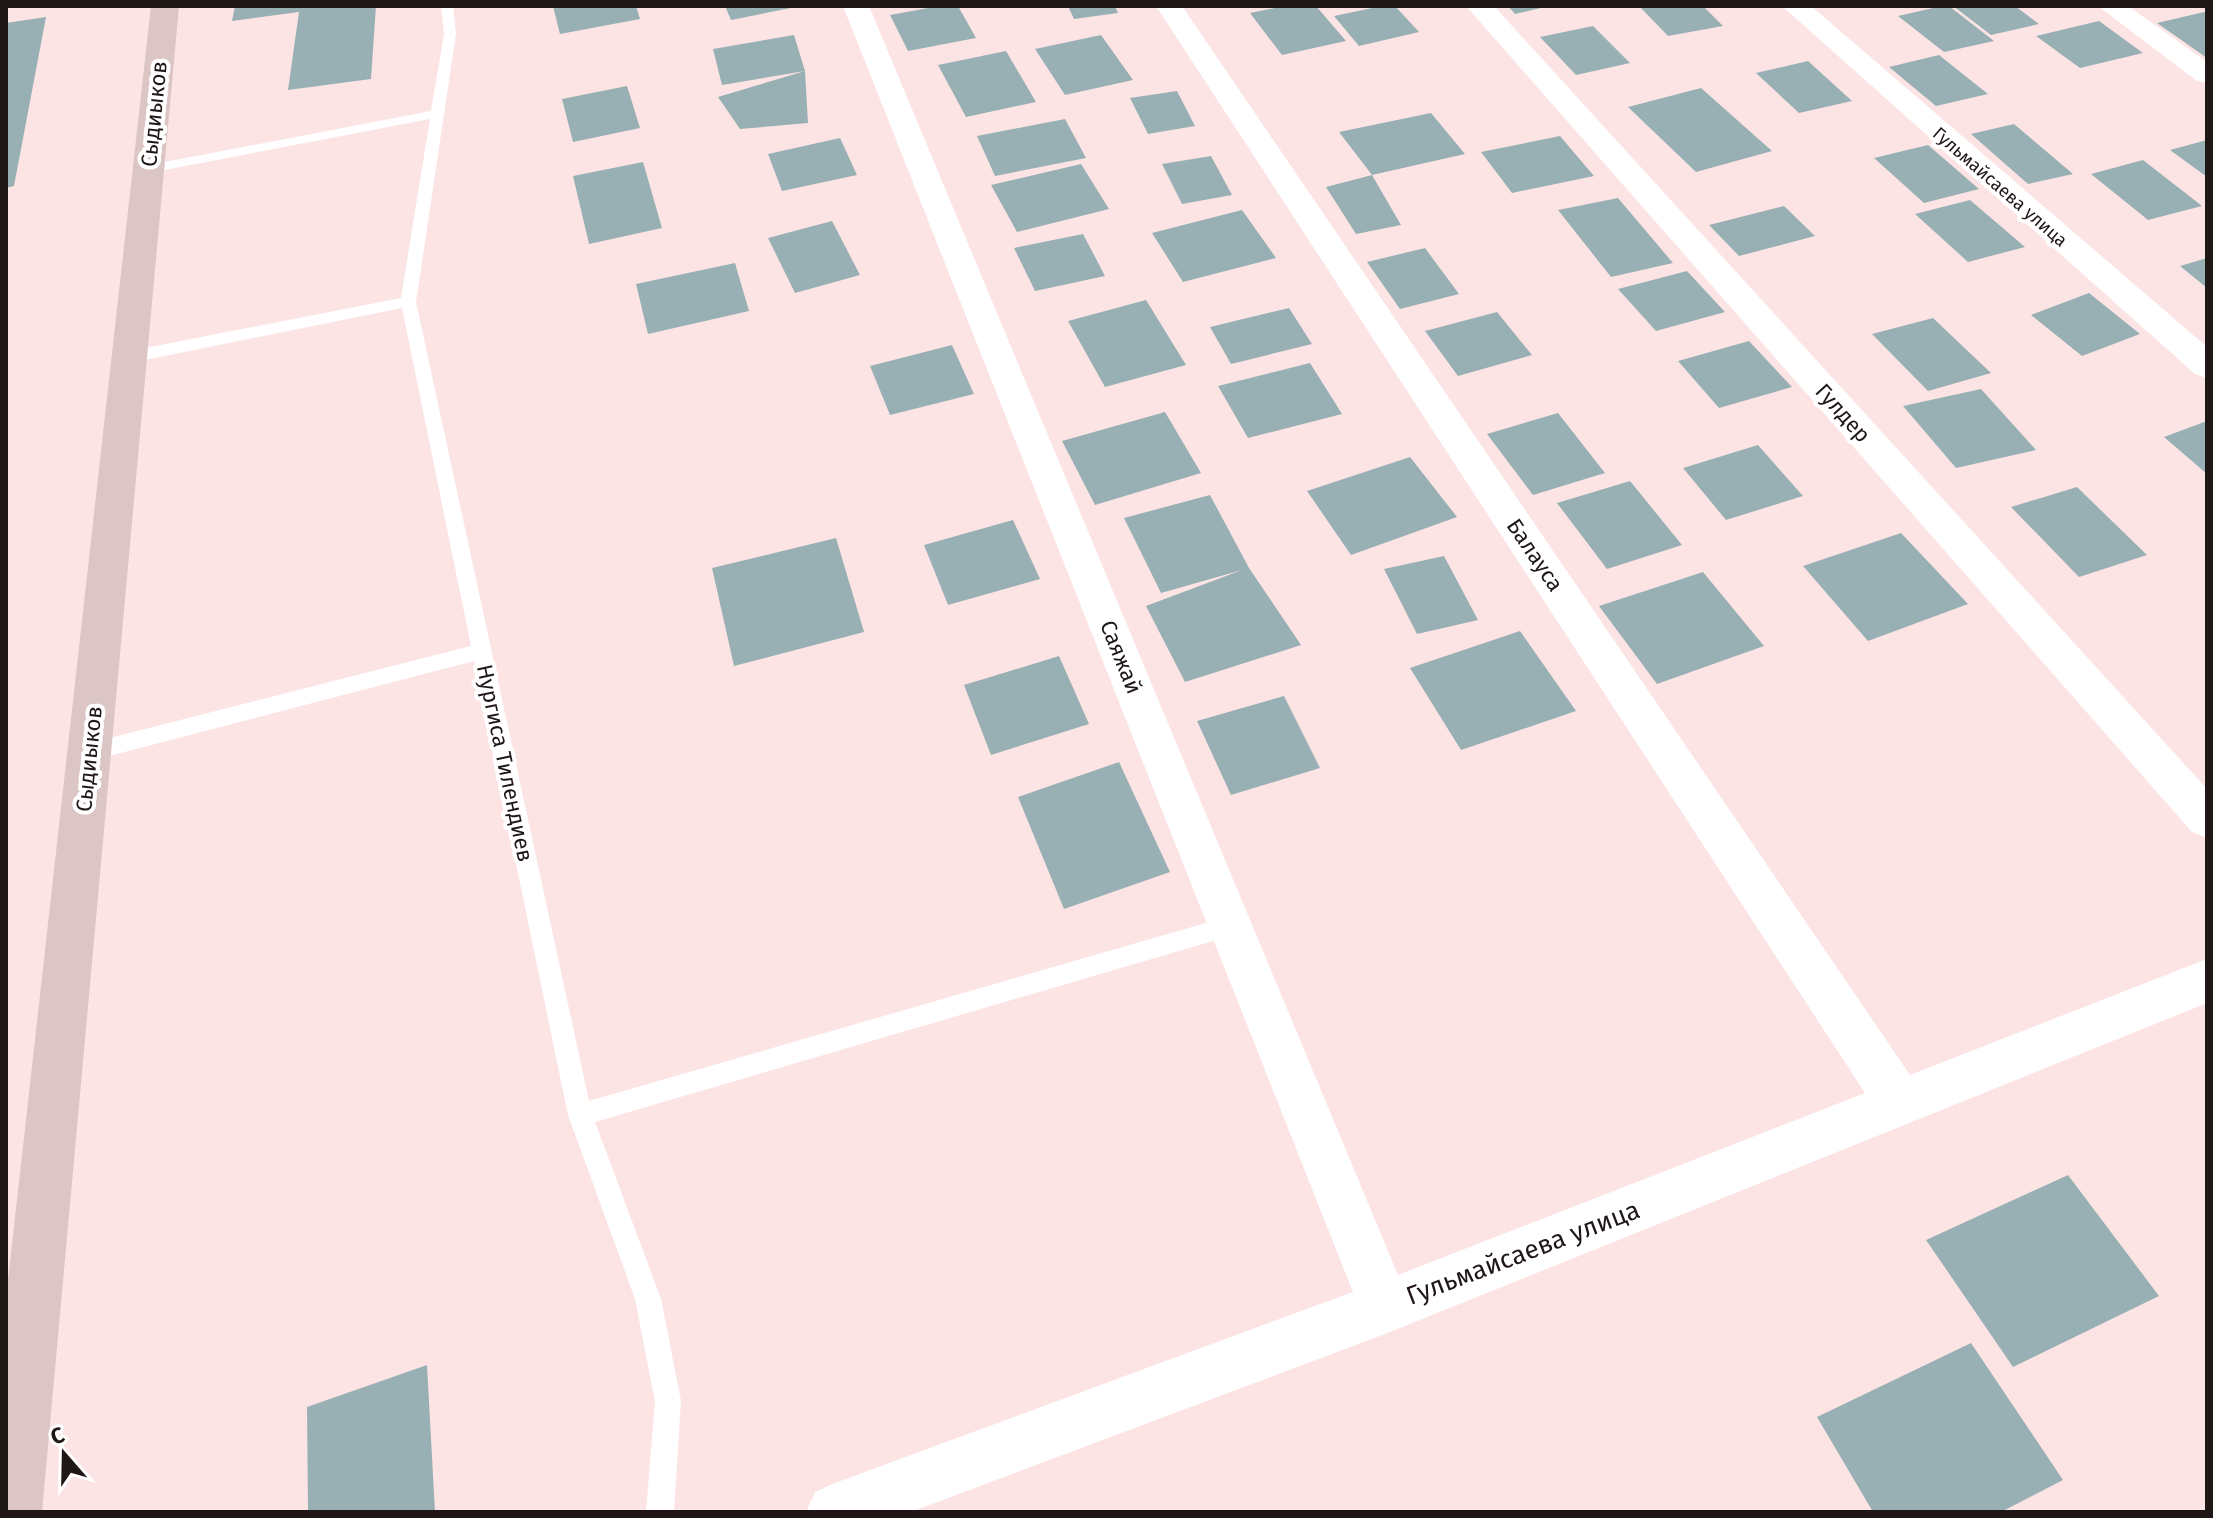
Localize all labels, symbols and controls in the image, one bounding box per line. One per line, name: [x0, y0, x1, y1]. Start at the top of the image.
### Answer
street label: Сыдиыков: [135, 60, 173, 168]
street label: Гульмайсаева улица: [1928, 122, 2072, 252]
street label: Гулдер: [1810, 378, 1876, 448]
street label: Балауса: [1501, 513, 1569, 597]
street label: Саяжай: [1094, 616, 1148, 698]
street label: Нургиса Тилендиев: [471, 662, 539, 864]
street label: Сыдиыков: [70, 705, 108, 813]
street label: Гульмайсаева улица: [1402, 1194, 1644, 1312]
north arrow: [24, 1414, 104, 1494]
text: С: [47, 1421, 68, 1451]

